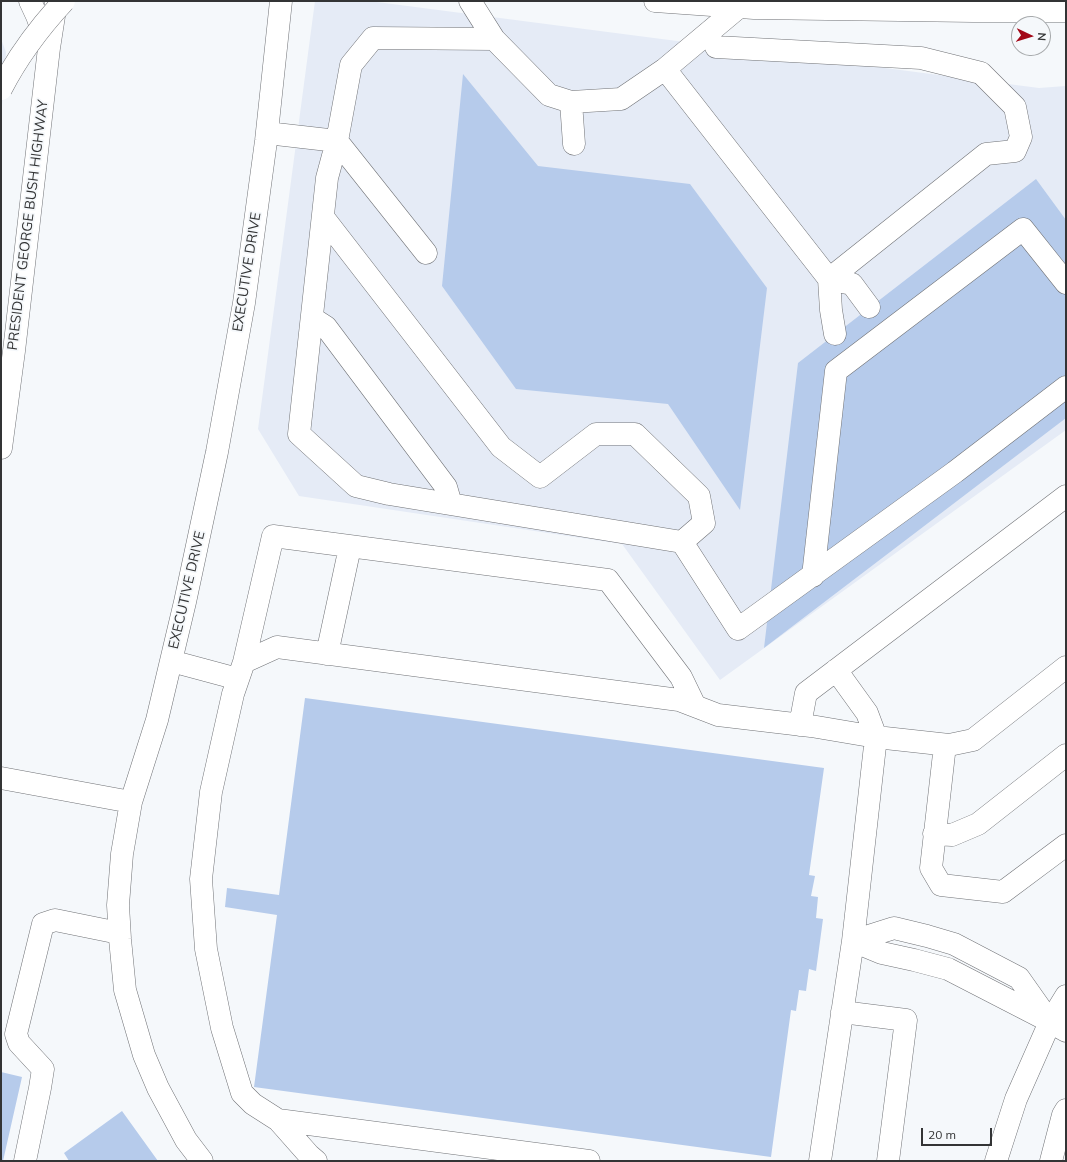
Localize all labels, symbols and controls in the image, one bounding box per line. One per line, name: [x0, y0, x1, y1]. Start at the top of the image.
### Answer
north arrow: [1011, 16, 1051, 56]
text: N: [1035, 32, 1049, 41]
street label: PRESIDENT GEORGE BUSH HIGHWAY: [4, 99, 52, 351]
street label: EXECUTIVE DRIVE: [229, 211, 265, 333]
street label: EXECUTIVE DRIVE: [165, 529, 209, 651]
scale bar: [923, 1120, 994, 1146]
text: 20 m: [928, 1127, 956, 1142]

